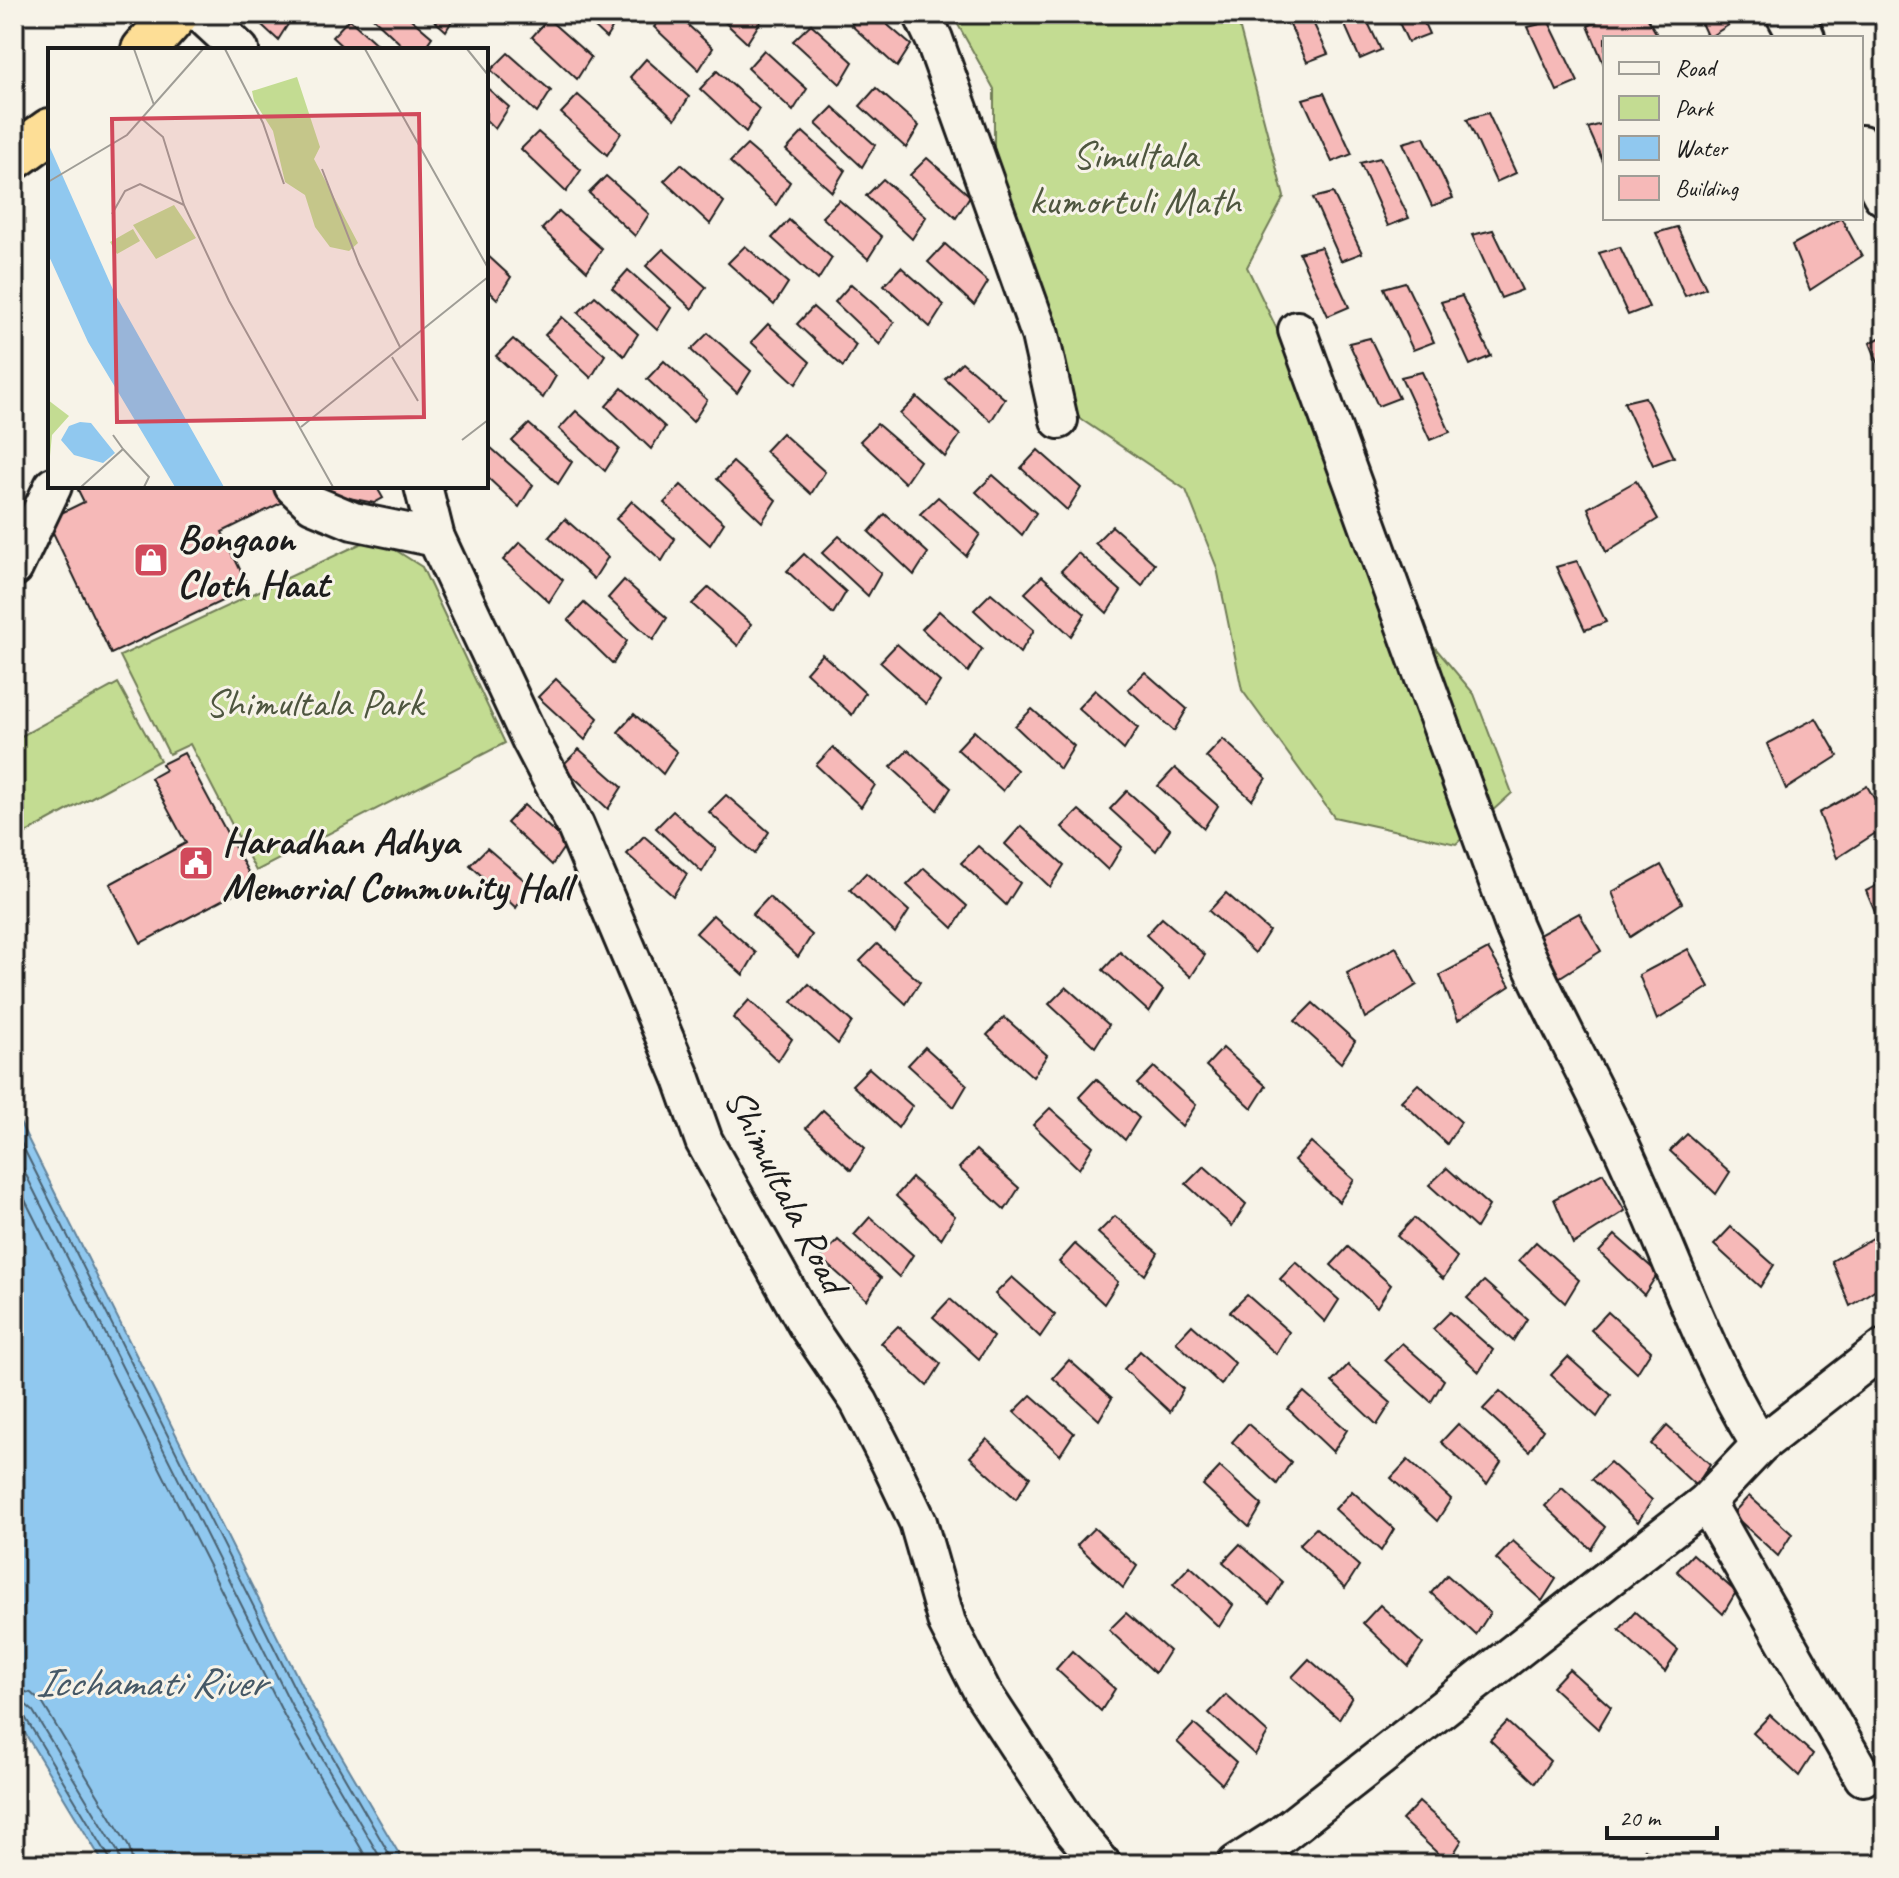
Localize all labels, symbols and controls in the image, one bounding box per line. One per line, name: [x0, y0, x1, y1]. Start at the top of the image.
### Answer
legend: [1603, 36, 1863, 220]
inset map: [48, 48, 488, 488]
text: Road: [1675, 53, 1719, 83]
text: Park: [1675, 93, 1715, 123]
park label: Simultala kumortuli Math: [1029, 130, 1243, 226]
text: Water: [1675, 133, 1730, 163]
text: Building: [1675, 173, 1740, 203]
place label: Bongaon Cloth Haat: [177, 513, 332, 609]
shop icon: Bongaon Cloth Haat: [132, 541, 170, 579]
park label: Shimultala Park: [205, 678, 426, 728]
place label: Haradhan Adhya Memorial Community Hall: [222, 816, 578, 912]
public building icon: Haradhan Adhya Memorial Community Hall: [177, 844, 215, 882]
street label: Shimultala Road: [713, 1080, 861, 1306]
water label: Icchamati River: [36, 1656, 272, 1709]
scale bar: [1607, 1790, 1717, 1840]
text: 20 m: [1619, 1803, 1662, 1833]

